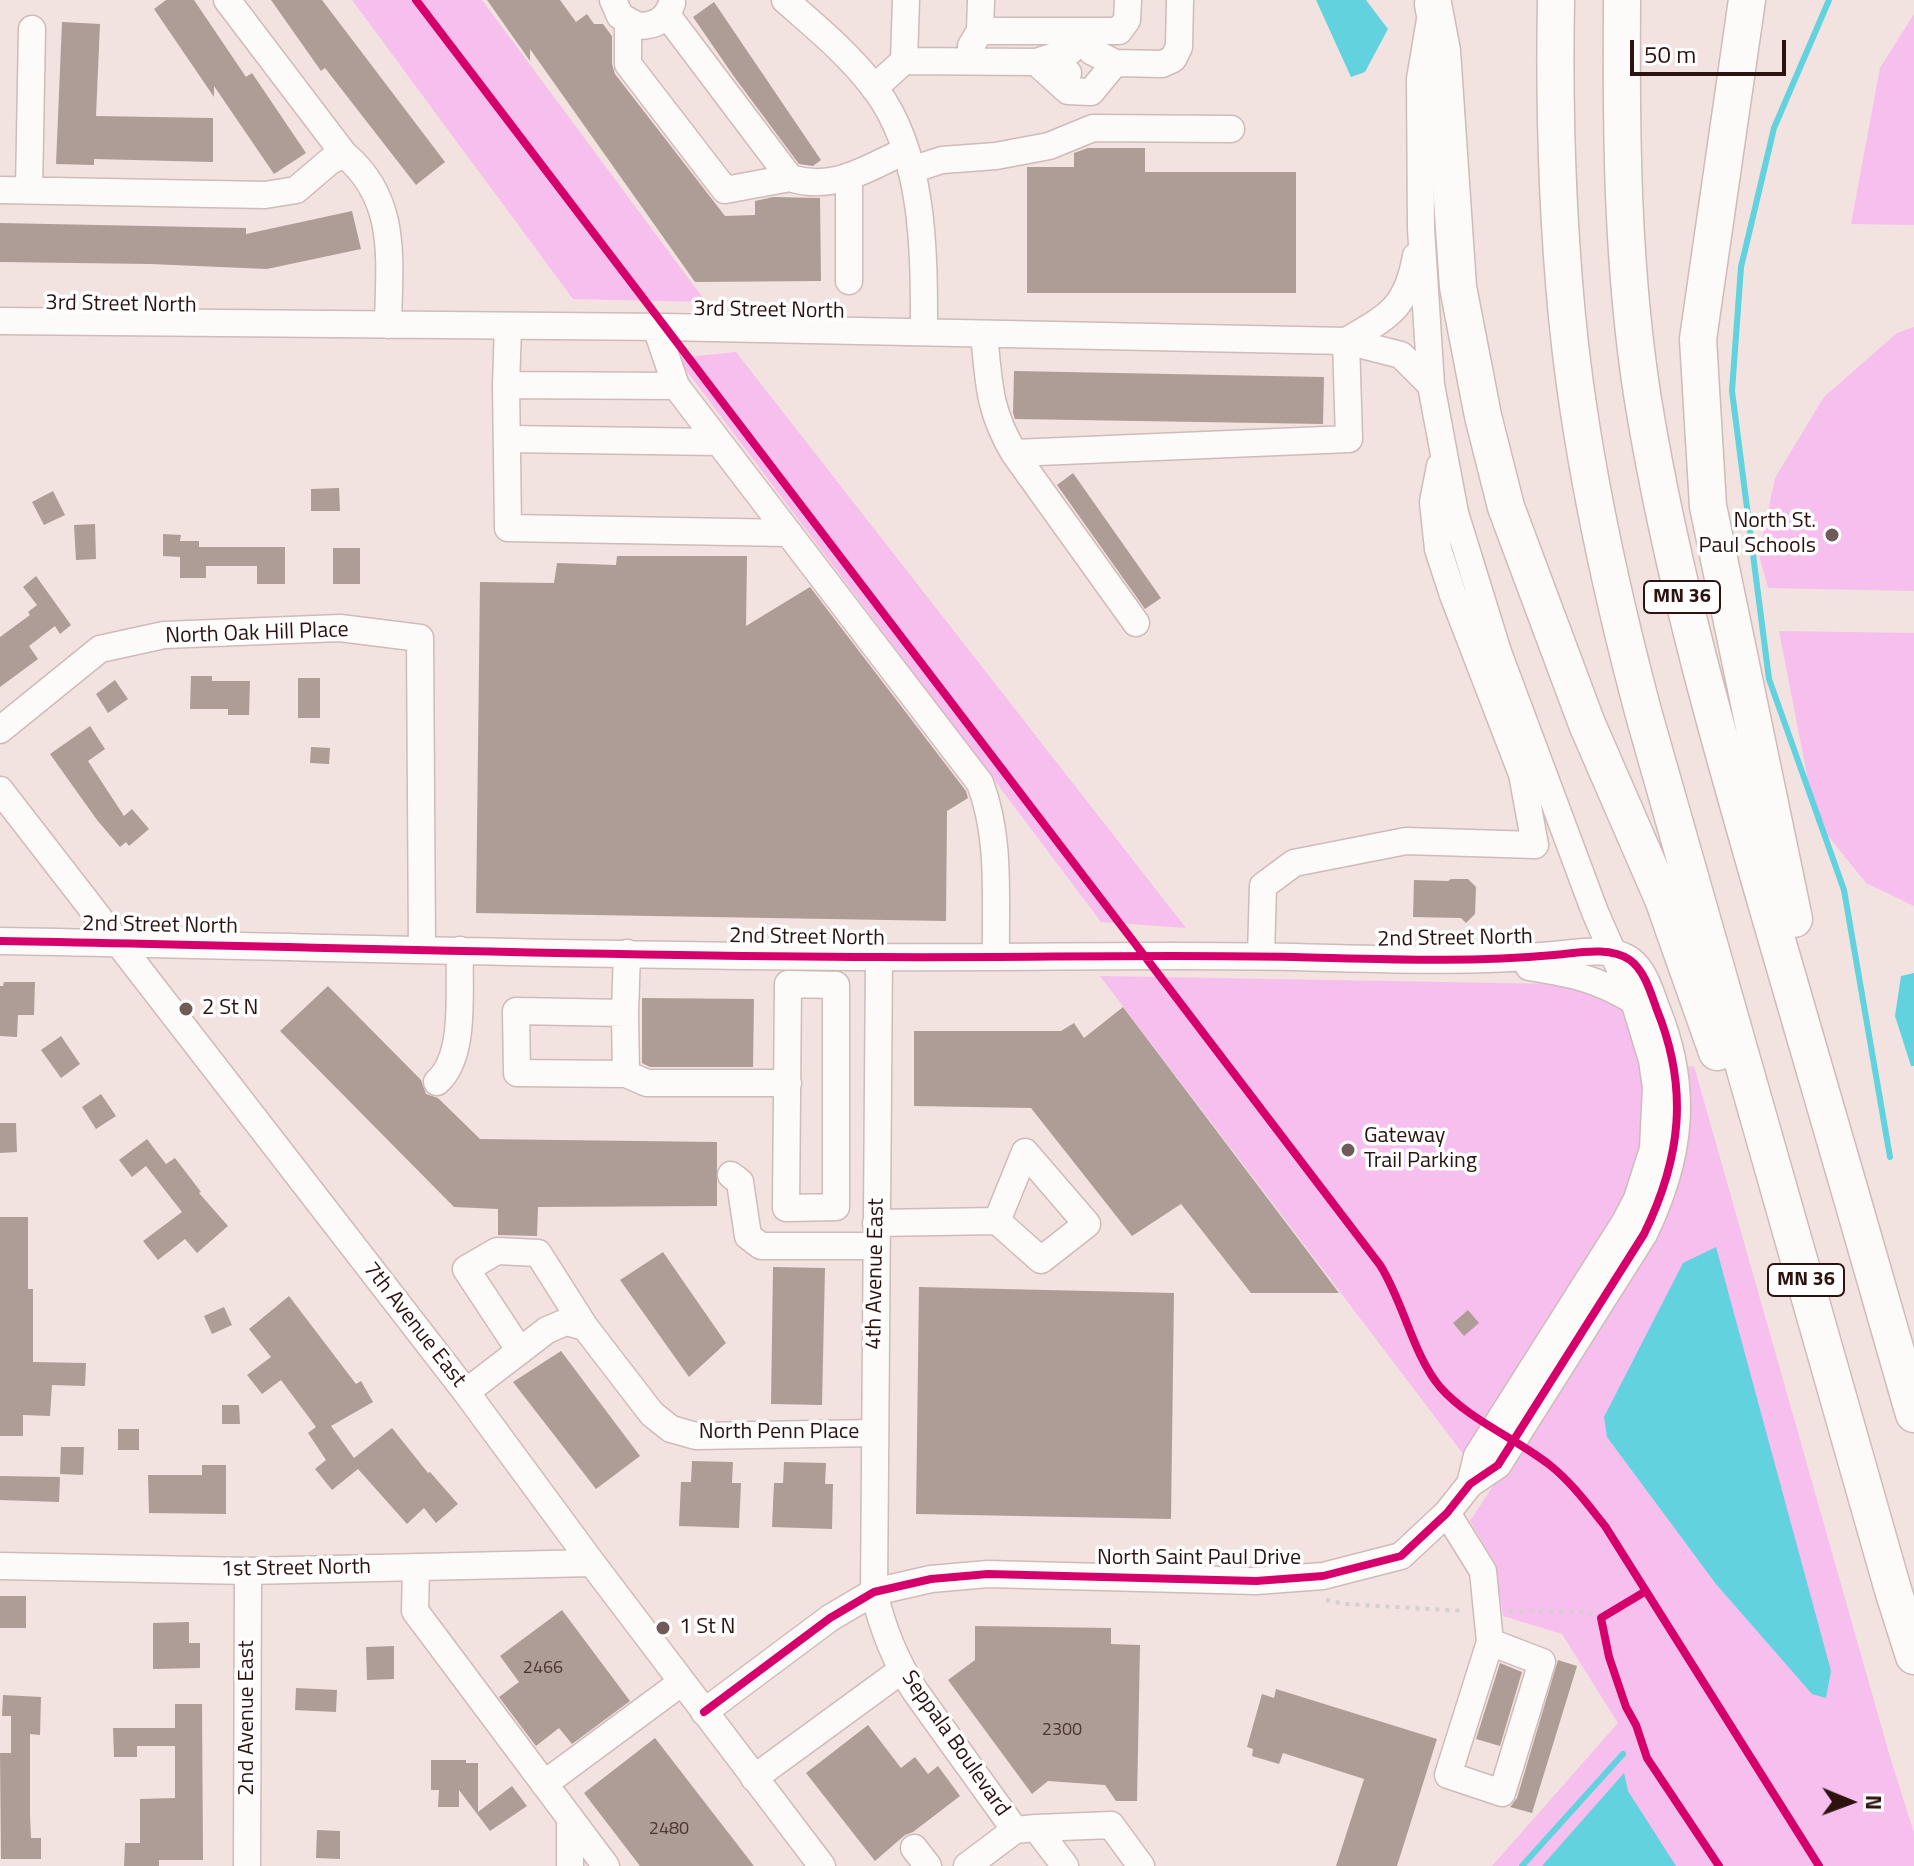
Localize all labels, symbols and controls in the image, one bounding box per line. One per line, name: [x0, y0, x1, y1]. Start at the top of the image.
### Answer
scale bar: [1634, 24, 1790, 74]
text: 50 m: [1644, 36, 1696, 72]
street label: 3rd Street North: [45, 290, 197, 320]
street label: 3rd Street North: [693, 296, 845, 326]
place label: North St. Paul Schools: [1699, 509, 1816, 560]
marker: North St. Paul Schools: [1823, 526, 1841, 544]
road number: MN 36: [1644, 581, 1720, 613]
street label: North Oak Hill Place: [165, 618, 349, 650]
street label: 2nd Street North: [82, 911, 238, 941]
street label: 2nd Street North: [729, 923, 885, 953]
street label: 2nd Street North: [1377, 924, 1533, 954]
place label: 2 St N: [202, 996, 258, 1022]
marker: 2 St N: [177, 1000, 195, 1018]
place label: Gateway Trail Parking: [1364, 1124, 1477, 1176]
marker: Gateway Trail Parking: [1339, 1141, 1357, 1159]
street label: 4th Avenue East: [861, 1198, 891, 1350]
street label: 7th Avenue East: [357, 1257, 471, 1393]
road number: MN 36: [1768, 1264, 1844, 1296]
street label: North Penn Place: [699, 1420, 859, 1446]
street label: North Saint Paul Drive: [1097, 1546, 1301, 1572]
street label: 1st Street North: [221, 1554, 371, 1584]
place label: 1 St N: [679, 1615, 735, 1641]
marker: 1 St N: [654, 1619, 672, 1637]
street label: 2nd Avenue East: [235, 1640, 261, 1796]
house number: 2466: [523, 1658, 563, 1680]
street label: Seppala Boulevard: [895, 1666, 1015, 1822]
house number: 2300: [1042, 1720, 1082, 1742]
north arrow: [1810, 1762, 1890, 1842]
text: N: [1857, 1794, 1891, 1810]
house number: 2480: [649, 1819, 689, 1841]

